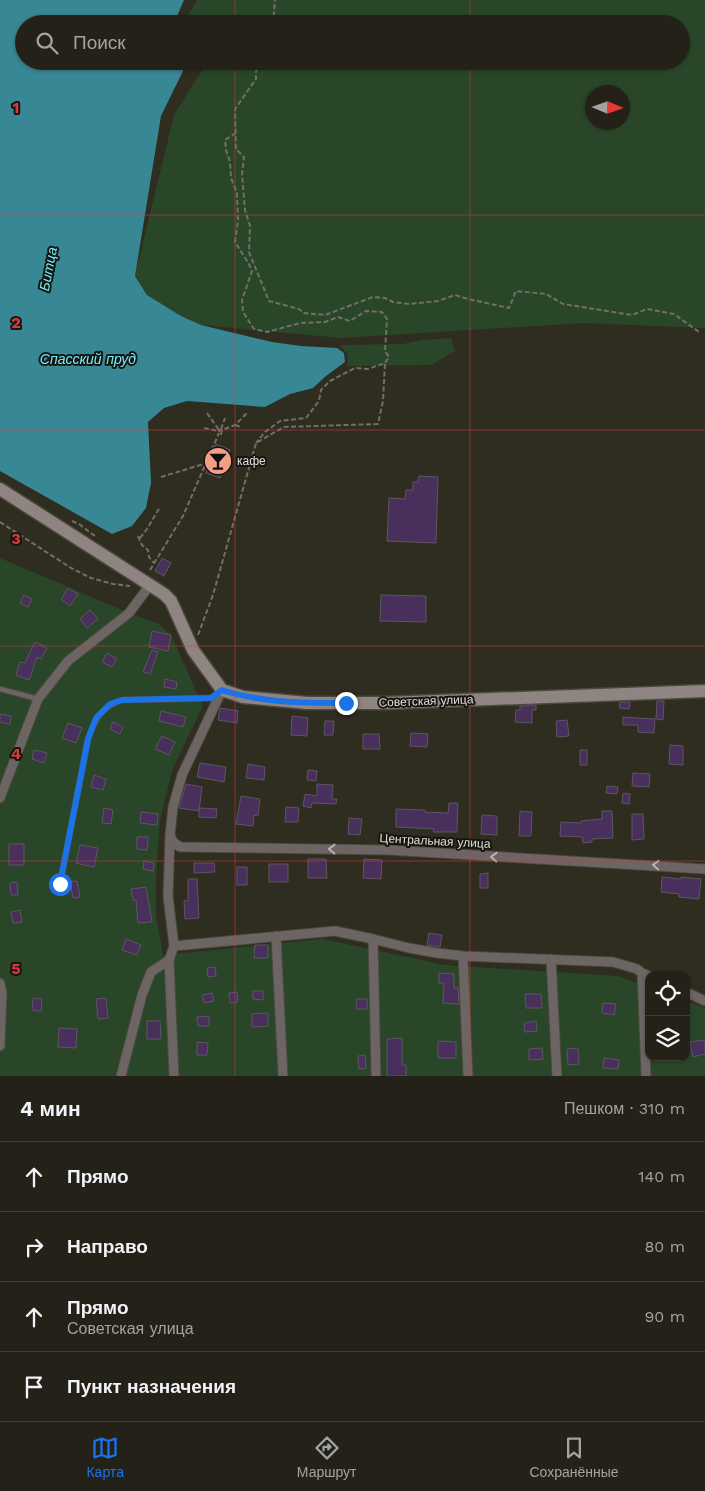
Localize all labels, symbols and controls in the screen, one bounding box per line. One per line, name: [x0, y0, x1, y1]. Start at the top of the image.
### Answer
search box: [15, 15, 690, 70]
icon: search: [33, 29, 61, 57]
text: Поиск: [73, 31, 126, 54]
north arrow: [585, 85, 630, 130]
text: 1: [13, 98, 19, 117]
water label: Битца: [36, 245, 60, 292]
text: 2: [11, 313, 21, 332]
water label: Спасский пруд: [40, 351, 136, 367]
bar icon: кафе: [203, 446, 233, 476]
place label: кафе: [237, 454, 266, 468]
text: 3: [11, 529, 21, 548]
route end: [335, 692, 358, 715]
street label: Советская улица: [378, 692, 474, 710]
text: 4: [11, 744, 21, 763]
street label: Центральная улица: [379, 831, 491, 851]
one-way arrow: [328, 844, 336, 854]
one-way arrow: [490, 851, 498, 862]
one-way arrow: [652, 860, 660, 871]
route start: [49, 873, 72, 896]
text: 5: [11, 959, 21, 978]
map controls: [645, 971, 690, 1061]
button: locate: [645, 971, 690, 1016]
button: layers: [645, 1016, 690, 1061]
text: 4 мин: [20, 1096, 81, 1121]
text: Пешком · 310 m: [564, 1099, 685, 1118]
icon: ahead: [20, 1163, 48, 1191]
text: Прямо: [67, 1165, 129, 1188]
text: 140 m: [638, 1167, 685, 1186]
icon: right: [20, 1233, 48, 1261]
text: Направо: [67, 1235, 148, 1258]
text: 80 m: [644, 1237, 685, 1256]
text: Прямо: [67, 1296, 129, 1319]
icon: ahead: [20, 1303, 48, 1331]
text: 90 m: [644, 1307, 685, 1326]
text: Советская улица: [67, 1319, 194, 1338]
icon: arrive: [20, 1373, 48, 1401]
text: Пункт назначения: [67, 1375, 236, 1398]
tab: Карта: [86, 1434, 124, 1480]
tab: Маршрут: [297, 1434, 357, 1480]
tab: Сохранённые: [529, 1434, 619, 1480]

